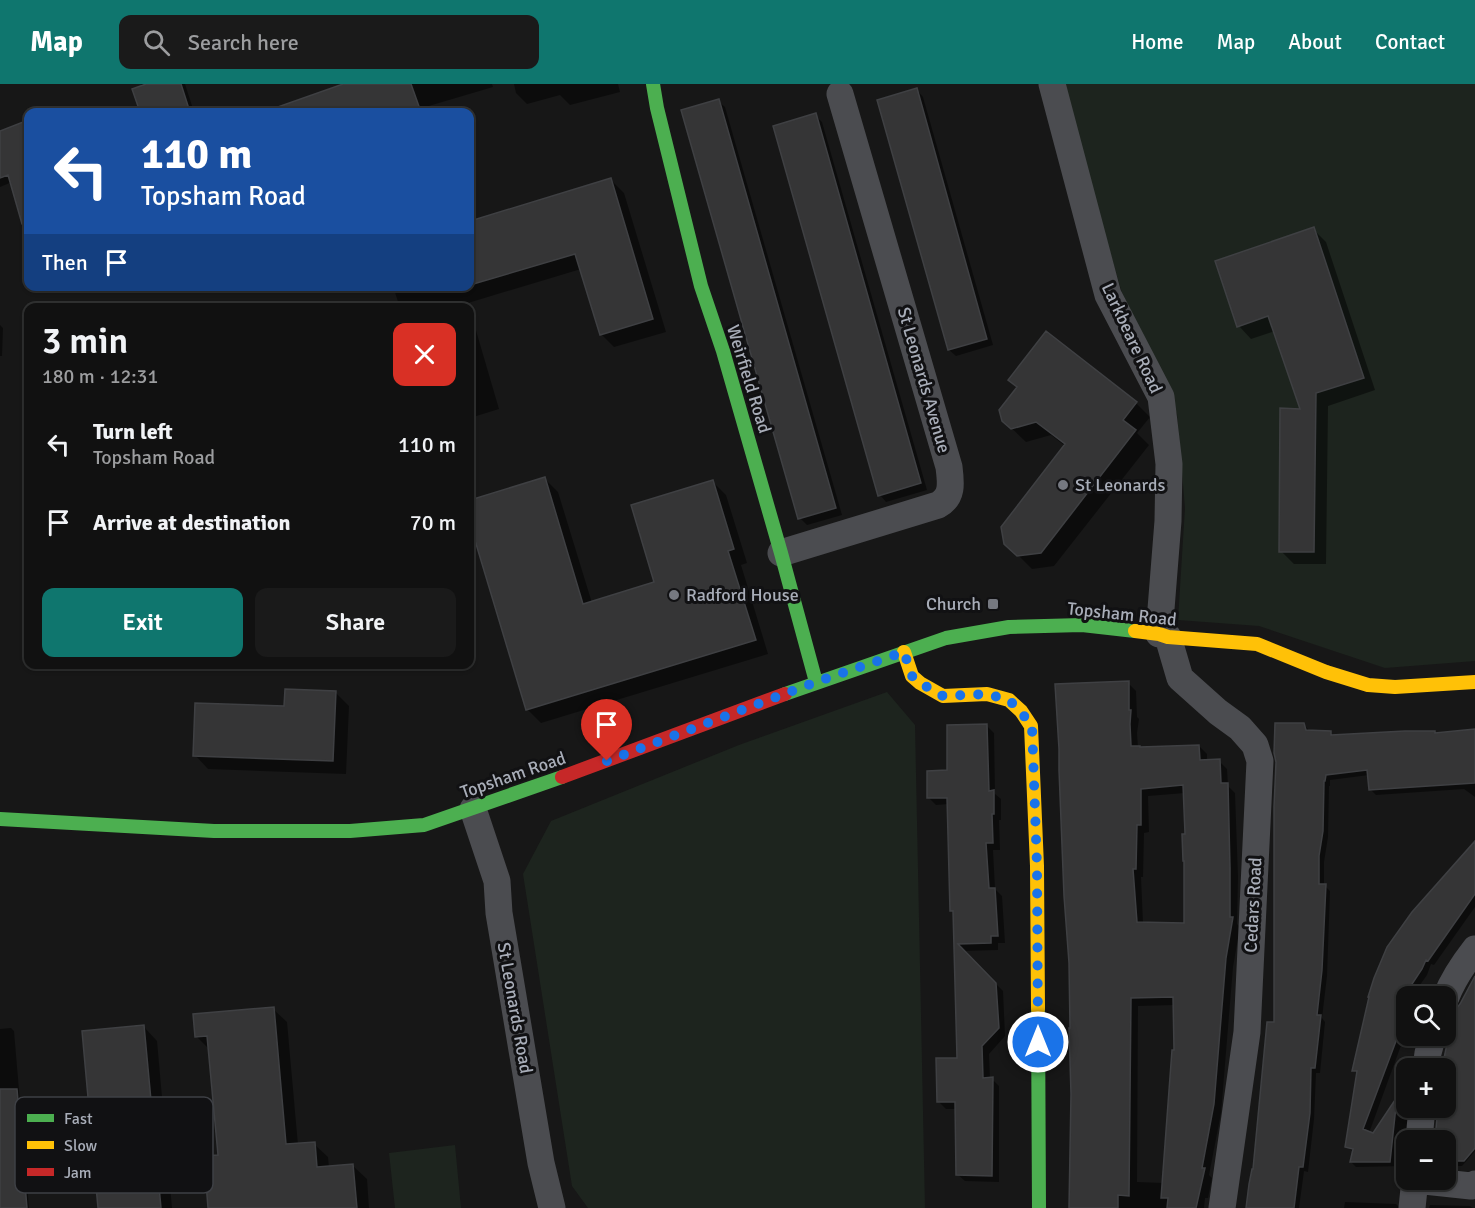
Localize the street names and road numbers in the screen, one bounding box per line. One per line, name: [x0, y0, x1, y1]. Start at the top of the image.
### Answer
street label: Larkbeare Road: [1097, 279, 1167, 397]
street label: St Leonards Avenue: [893, 305, 955, 455]
street label: Weirfield Road: [722, 322, 776, 436]
street label: Topsham Road: [1066, 597, 1178, 631]
street label: Topsham Road: [457, 747, 569, 803]
street label: Cedars Road: [1240, 857, 1266, 953]
street label: St Leonards Road: [493, 941, 537, 1075]

